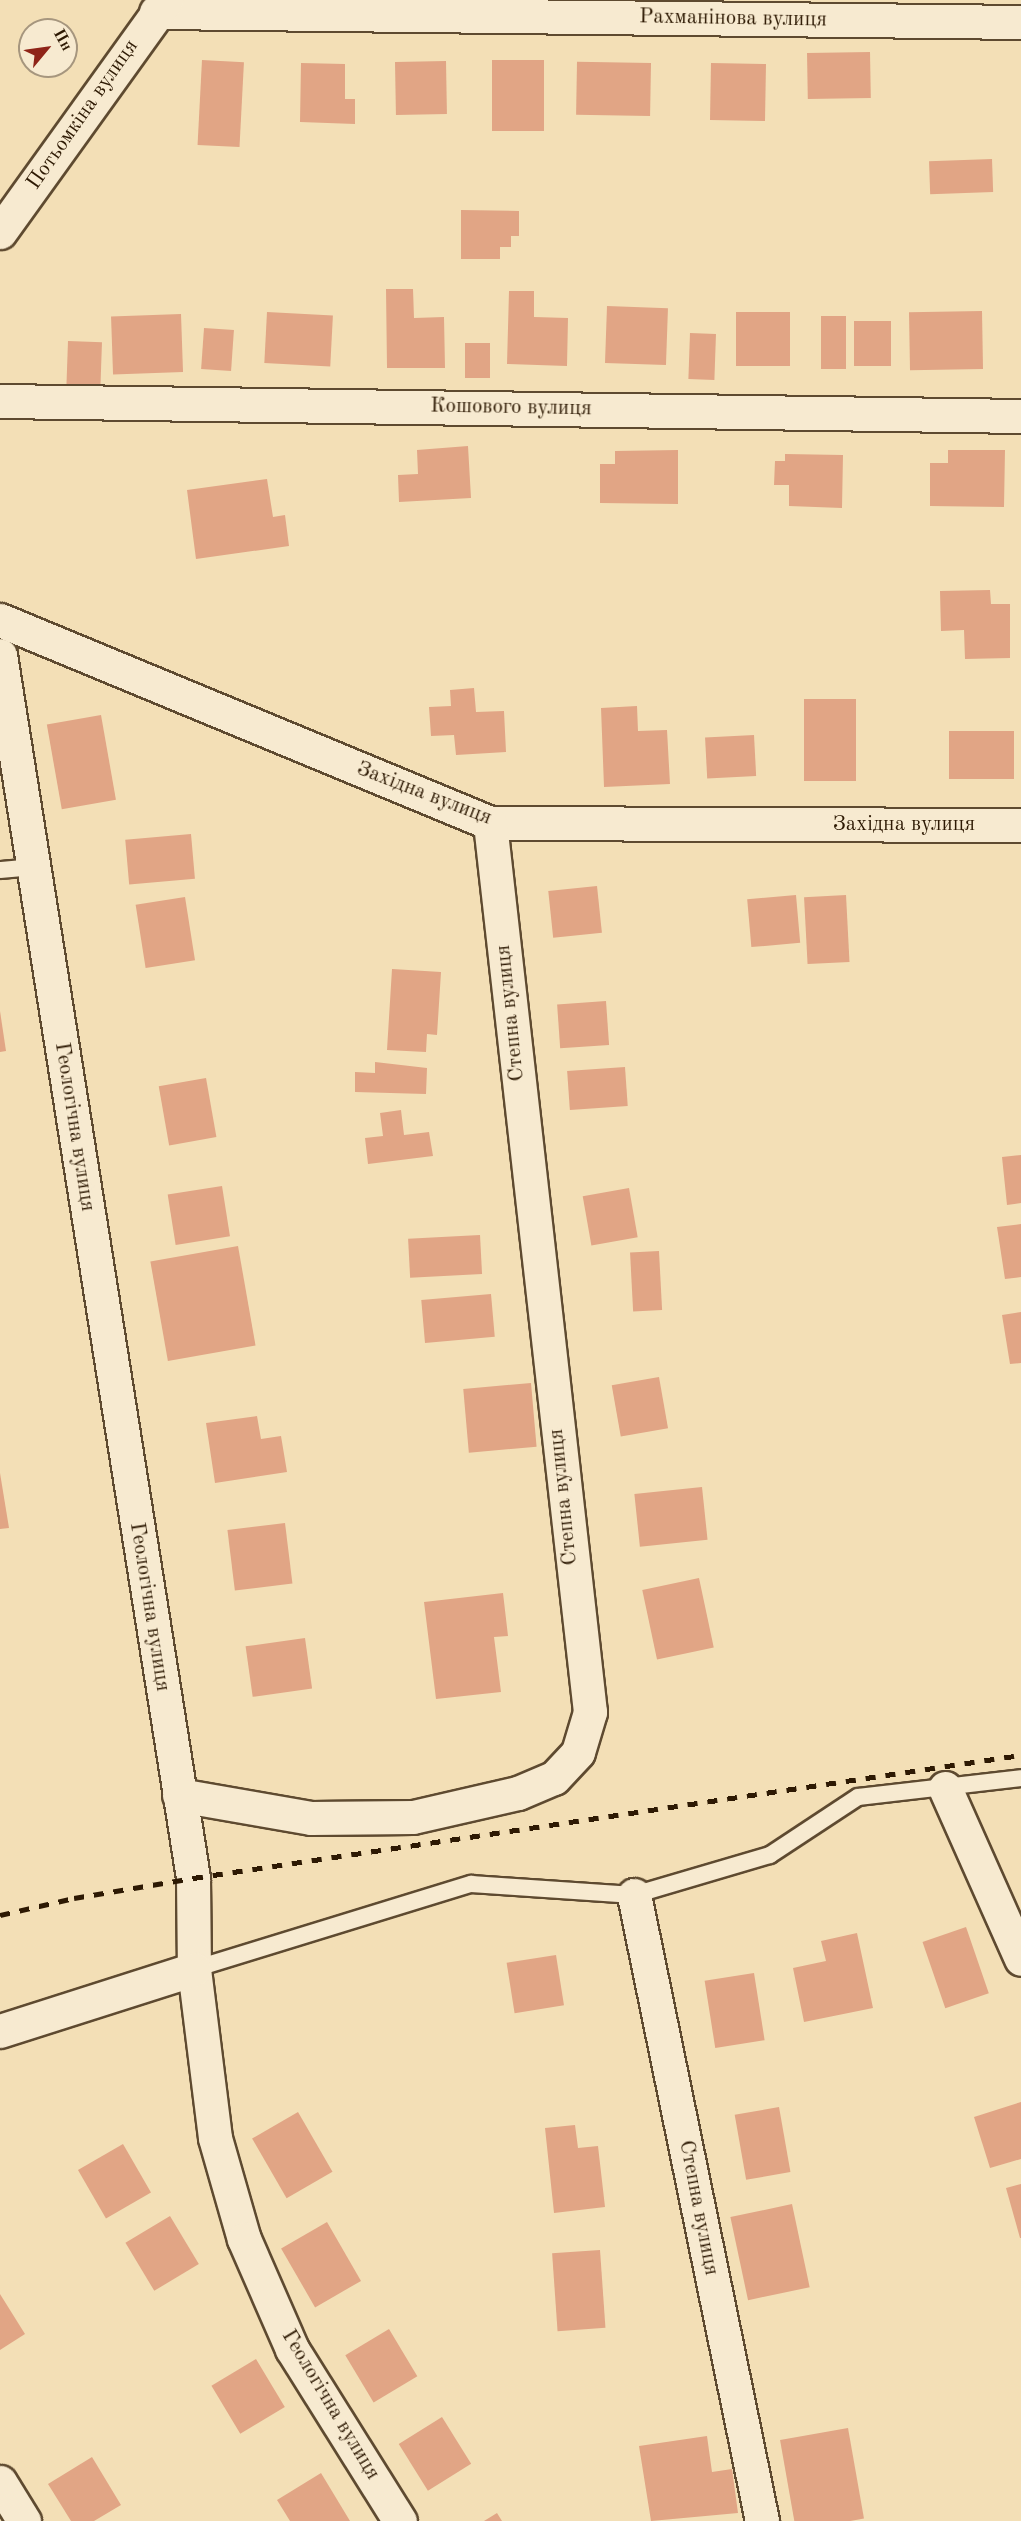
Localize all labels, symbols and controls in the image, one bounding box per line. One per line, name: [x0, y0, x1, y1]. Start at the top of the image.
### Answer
street label: Рахманінова вулиця: [639, 5, 827, 33]
north arrow: [18, 18, 78, 78]
text: Пн: [50, 27, 74, 54]
street label: Потьомкіна вулиця: [22, 35, 144, 195]
street label: Кошового вулиця: [430, 394, 592, 422]
street label: Західна вулиця: [353, 757, 495, 831]
street label: Західна вулиця: [833, 812, 975, 838]
street label: Степна вулиця: [491, 943, 531, 1083]
street label: Геологічна вулиця: [48, 1041, 100, 1213]
street label: Степна вулиця: [544, 1427, 584, 1567]
street label: Геологічна вулиця: [123, 1521, 175, 1693]
street label: Степна вулиця: [673, 2138, 723, 2278]
street label: Геологічна вулиця: [275, 2325, 385, 2485]

